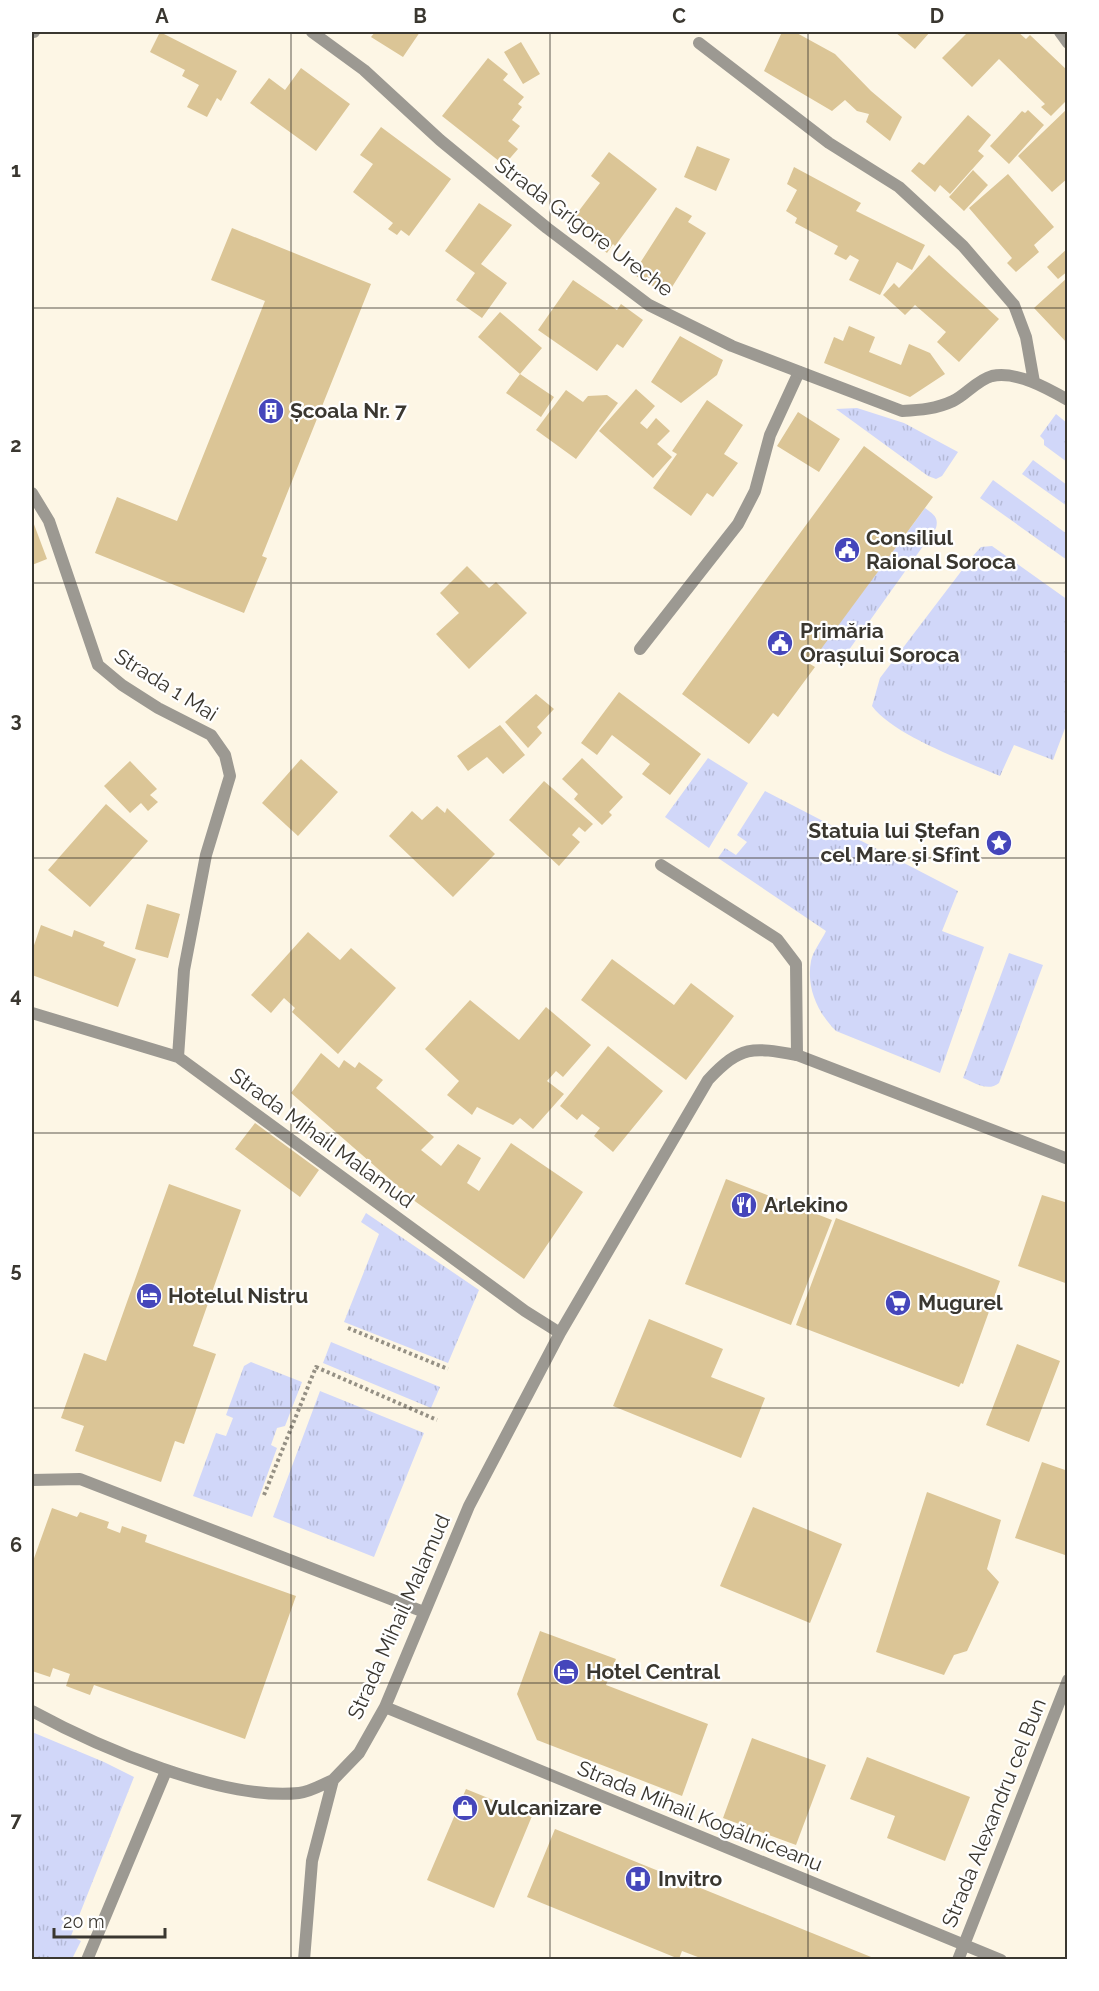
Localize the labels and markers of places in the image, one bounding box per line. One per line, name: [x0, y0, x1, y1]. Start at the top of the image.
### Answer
building icon: Școala Nr. 7: [256, 396, 286, 426]
place label: Școala Nr. 7: [290, 398, 407, 423]
place label: Consiliul Raional Soroca: [866, 525, 1016, 574]
public building icon: Consiliul Raional Soroca: [832, 535, 862, 565]
place label: Primăria Orașului Soroca: [800, 618, 960, 667]
public building icon: Primăria Orașului Soroca: [765, 628, 795, 658]
place label: Statuia lui Ștefan cel Mare și Sfînt: [808, 818, 980, 867]
place icon: Statuia lui Ștefan cel Mare și Sfînt: [984, 828, 1014, 858]
restaurant icon: Arlekino: [729, 1190, 759, 1220]
place label: Arlekino: [764, 1192, 848, 1217]
hotel icon: Hotelul Nistru: [134, 1281, 164, 1311]
place label: Hotelul Nistru: [168, 1283, 308, 1308]
supermarket icon: Mugurel: [883, 1288, 913, 1318]
place label: Mugurel: [918, 1290, 1003, 1315]
hotel icon: Hotel Central: [551, 1657, 581, 1687]
place label: Hotel Central: [586, 1659, 720, 1684]
shop icon: Vulcanizare: [450, 1793, 480, 1823]
place label: Vulcanizare: [484, 1795, 602, 1820]
hospital icon: Invitro: [623, 1864, 653, 1894]
place label: Invitro: [658, 1866, 722, 1891]

